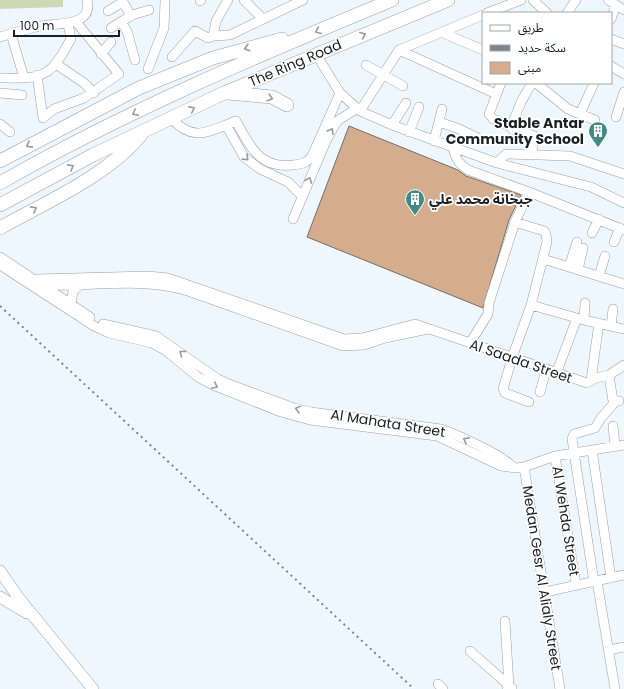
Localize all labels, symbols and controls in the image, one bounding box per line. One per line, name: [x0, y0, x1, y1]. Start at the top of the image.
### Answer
scale bar: [14, 12, 119, 38]
legend: [482, 12, 612, 84]
text: 100 m: [20, 17, 54, 34]
text: طريق: [518, 19, 544, 36]
one-way arrow: [314, 26, 322, 34]
one-way arrow: [358, 32, 366, 40]
street label: The Ring Road: [245, 34, 345, 92]
text: سكة حديد: [518, 39, 566, 56]
one-way arrow: [244, 43, 251, 52]
text: مبنى: [518, 59, 541, 76]
one-way arrow: [267, 93, 274, 102]
one-way arrow: [188, 106, 196, 113]
one-way arrow: [132, 108, 139, 116]
place label: Stable Antar Community School: [446, 113, 584, 149]
building icon: Stable Antar Community School: [587, 120, 609, 148]
one-way arrow: [327, 128, 334, 135]
one-way arrow: [25, 141, 33, 148]
one-way arrow: [241, 153, 249, 161]
one-way arrow: [67, 164, 74, 171]
one-way arrow: [305, 176, 313, 183]
building icon: جبخانة محمد علي: [404, 188, 426, 216]
place label: جبخانة محمد علي: [429, 189, 533, 210]
one-way arrow: [30, 207, 37, 214]
street label: Al Saada Street: [467, 334, 575, 388]
one-way arrow: [179, 351, 186, 358]
one-way arrow: [210, 381, 218, 389]
street label: Al Mahata Street: [329, 404, 447, 442]
one-way arrow: [294, 405, 301, 414]
one-way arrow: [463, 437, 470, 445]
street label: Al Wehda Street: [547, 464, 585, 578]
street label: Medan Gesr Al Alialy Street: [518, 484, 566, 672]

